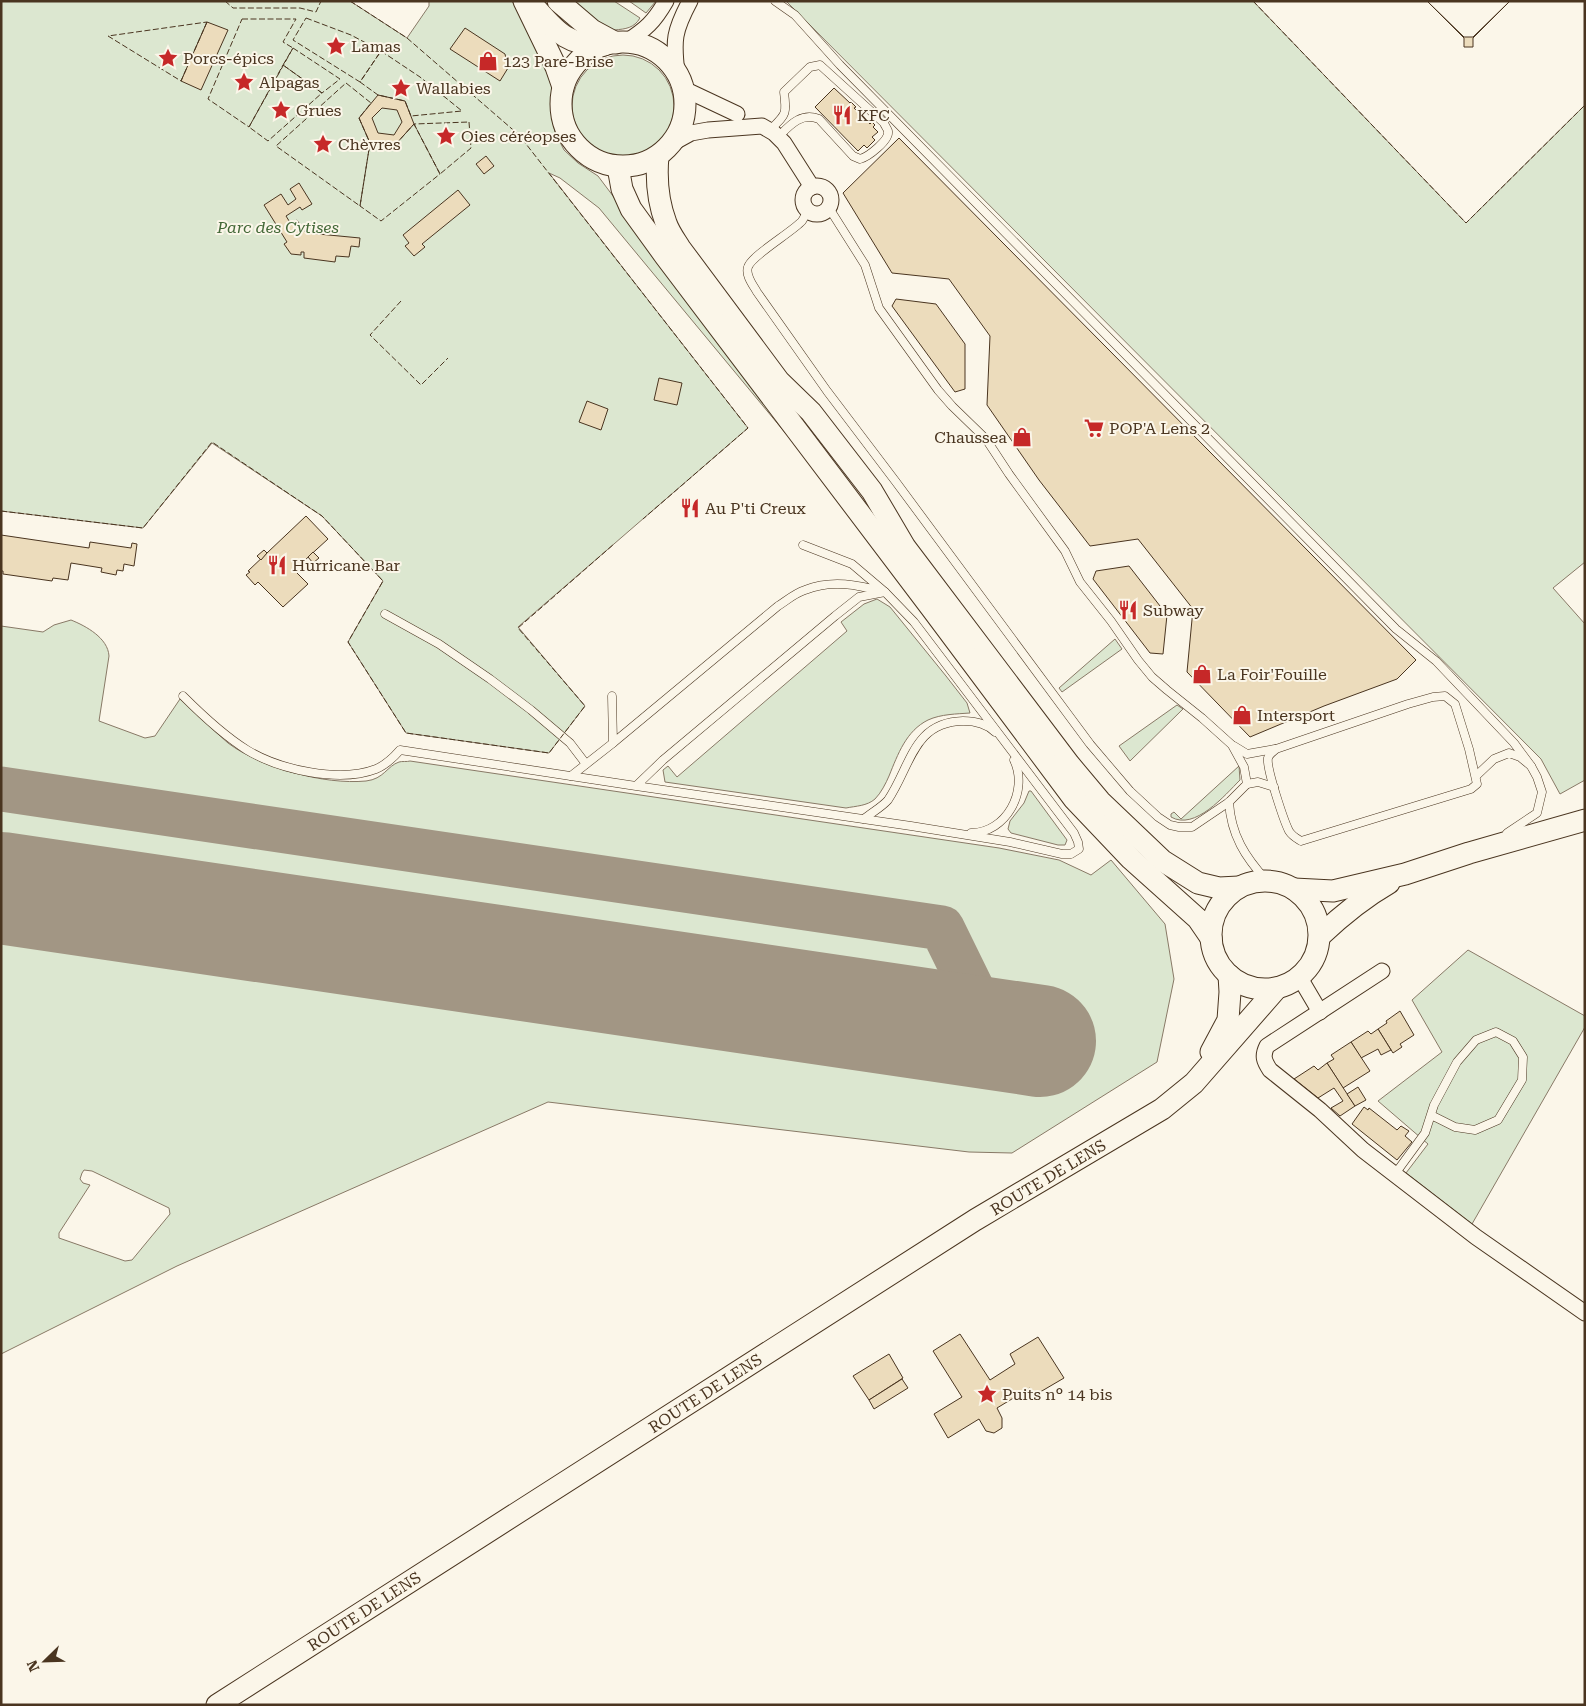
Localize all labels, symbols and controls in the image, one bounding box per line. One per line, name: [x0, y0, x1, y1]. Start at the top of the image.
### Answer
place icon: Lamas: [325, 35, 347, 57]
place label: Lamas: [351, 37, 401, 56]
place icon: Porcs-épics: [157, 47, 179, 69]
place label: Porcs-épics: [183, 49, 274, 68]
shop icon: 123 Pare-Brise: [477, 50, 499, 72]
place label: 123 Pare-Brise: [503, 52, 614, 71]
place icon: Alpagas: [233, 71, 255, 93]
place label: Alpagas: [259, 73, 320, 92]
place icon: Wallabies: [390, 77, 412, 99]
place label: Wallabies: [416, 79, 491, 98]
place icon: Grues: [270, 99, 292, 121]
place label: Grues: [296, 101, 342, 120]
restaurant icon: KFC: [831, 104, 853, 126]
place label: KFC: [857, 106, 890, 125]
place icon: Oies céréopses: [435, 125, 457, 147]
place label: Oies céréopses: [461, 127, 577, 146]
place icon: Chèvres: [312, 133, 334, 155]
place label: Chèvres: [338, 135, 401, 154]
park label: Parc des Cytises: [216, 218, 339, 237]
supermarket icon: POP'A Lens 2: [1083, 417, 1105, 439]
place label: POP'A Lens 2: [1109, 419, 1210, 438]
shop icon: Chaussea: [1011, 426, 1033, 448]
place label: Chaussea: [934, 428, 1007, 447]
restaurant icon: Au P'ti Creux: [679, 497, 701, 519]
place label: Au P'ti Creux: [705, 499, 807, 518]
restaurant icon: Hurricane Bar: [266, 554, 288, 576]
place label: Hurricane Bar: [292, 556, 401, 575]
restaurant icon: Subway: [1117, 599, 1139, 621]
place label: Subway: [1143, 601, 1204, 620]
shop icon: La Foir'Fouille: [1191, 663, 1213, 685]
place label: La Foir'Fouille: [1217, 665, 1327, 684]
shop icon: Intersport: [1231, 704, 1253, 726]
place label: Intersport: [1257, 706, 1335, 725]
street label: ROUTE DE LENS: [987, 1135, 1109, 1219]
street label: ROUTE DE LENS: [645, 1350, 765, 1437]
place icon: Puits n° 14 bis: [976, 1383, 998, 1405]
place label: Puits n° 14 bis: [1002, 1385, 1113, 1404]
street label: ROUTE DE LENS: [304, 1568, 424, 1655]
north arrow: [20, 1636, 70, 1686]
text: N: [23, 1658, 43, 1674]

